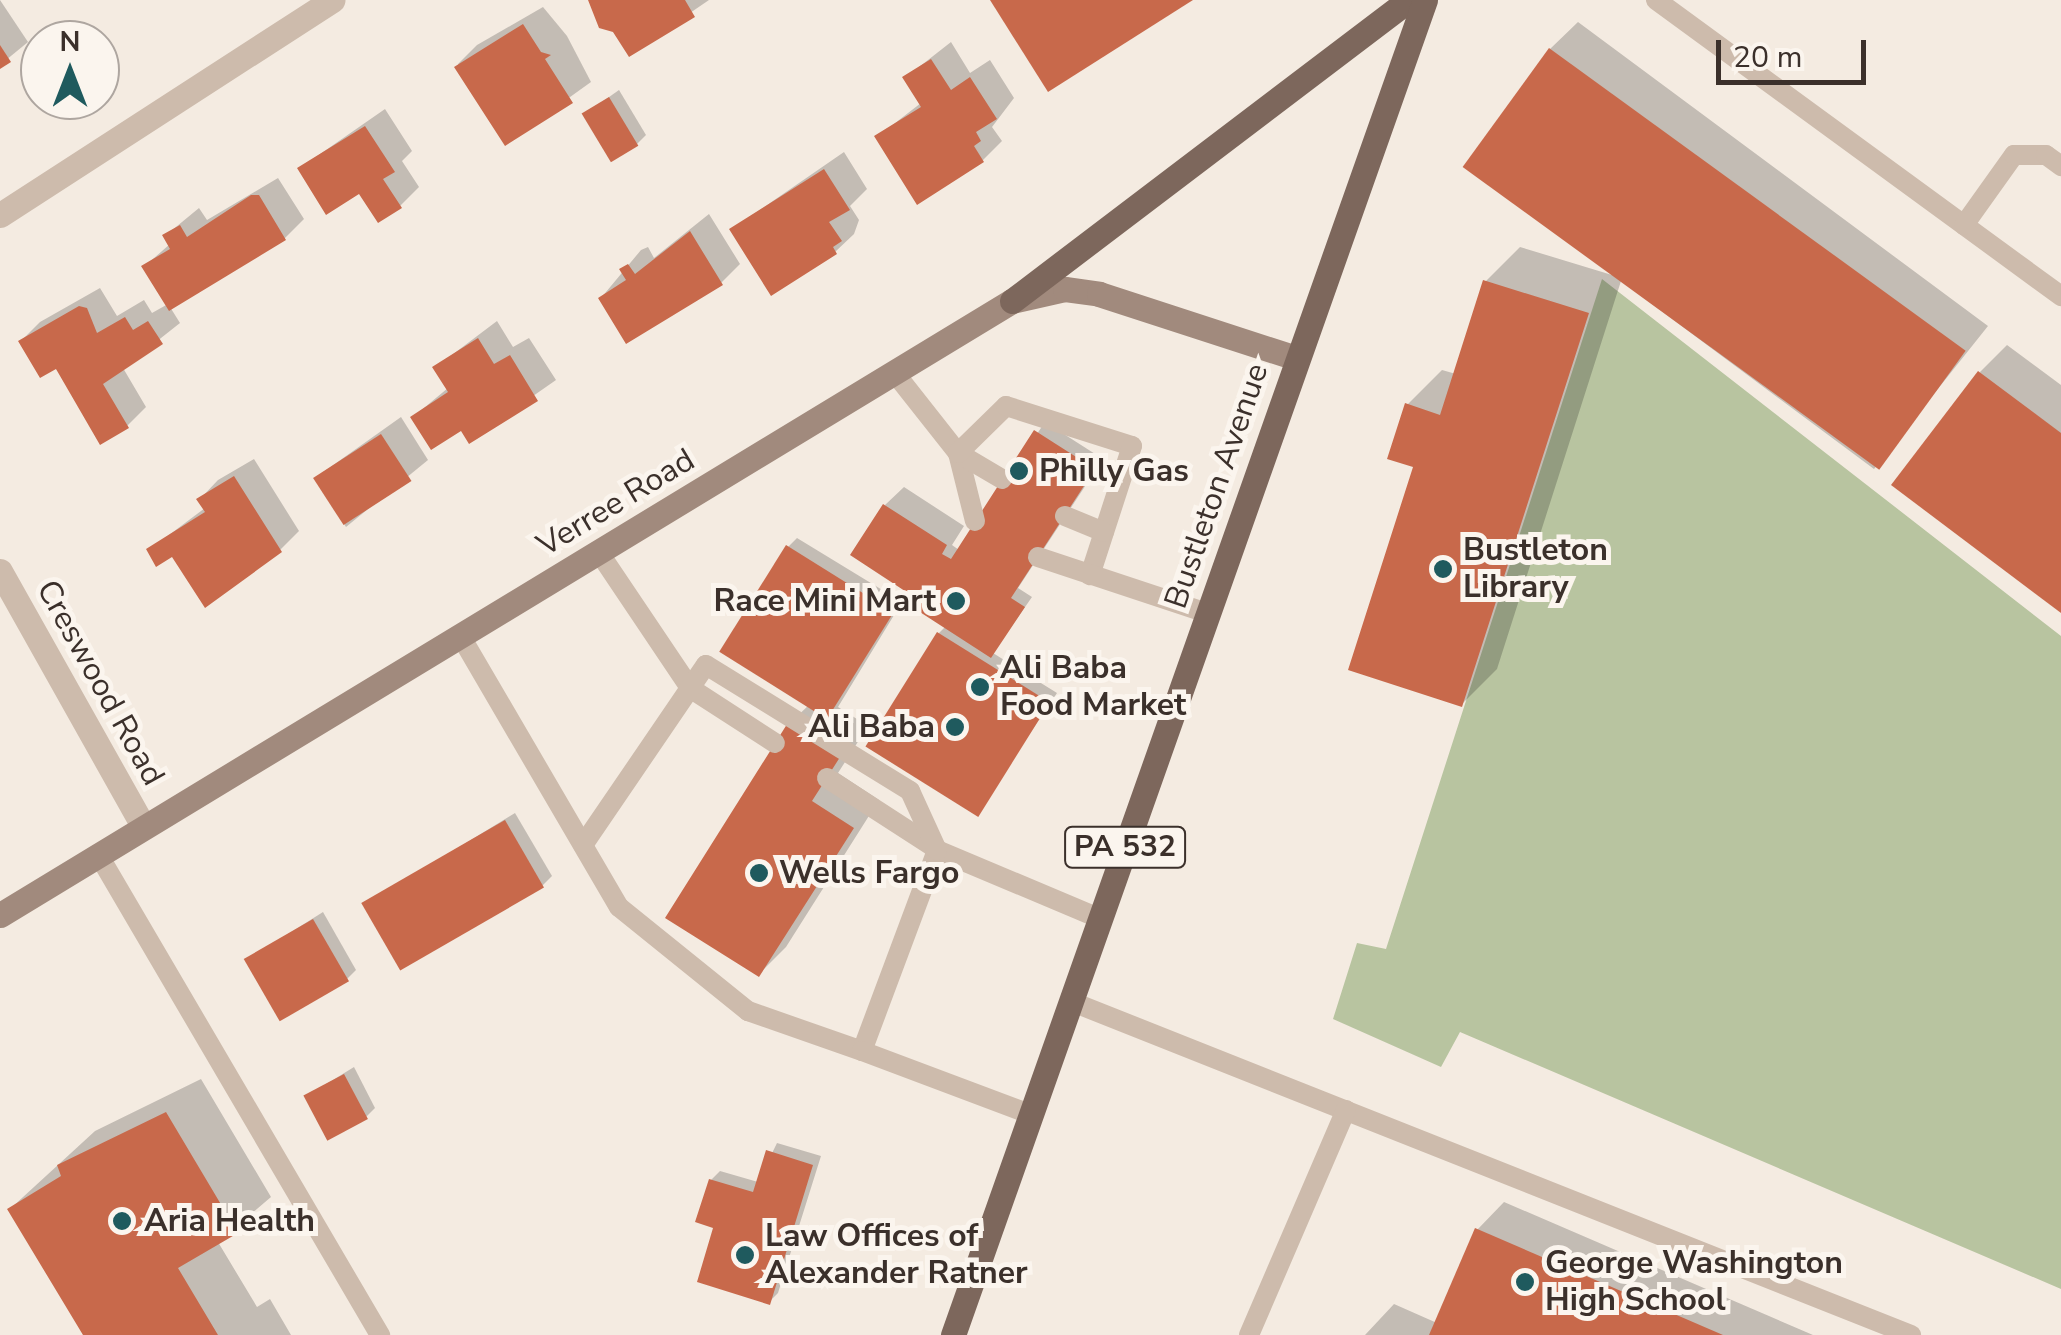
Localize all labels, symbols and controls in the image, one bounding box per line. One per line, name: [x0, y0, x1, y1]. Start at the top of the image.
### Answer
north arrow: [20, 20, 120, 120]
scale bar: [1721, 20, 1871, 82]
text: N: [60, 23, 80, 61]
text: 20 m: [1733, 37, 1802, 78]
street label: Bustleton Avenue: [1157, 358, 1277, 614]
street label: Verree Road: [530, 441, 702, 565]
place label: Philly Gas: [1039, 452, 1189, 490]
marker: Philly Gas: [1008, 460, 1030, 482]
place label: Bustleton Library: [1463, 532, 1608, 607]
marker: Bustleton Library: [1432, 558, 1454, 580]
street label: Creswood Road: [28, 574, 172, 792]
place label: Race Mini Mart: [713, 582, 936, 620]
marker: Race Mini Mart: [945, 590, 967, 612]
place label: Ali Baba Food Market: [1000, 650, 1186, 725]
marker: Ali Baba Food Market: [969, 676, 991, 698]
place label: Ali Baba: [808, 708, 935, 746]
marker: Ali Baba: [944, 716, 966, 738]
road number: PA 532: [1062, 822, 1188, 872]
place label: Wells Fargo: [779, 854, 959, 892]
marker: Wells Fargo: [748, 862, 770, 884]
place label: Aria Health: [144, 1202, 315, 1240]
marker: Aria Health: [109, 1208, 135, 1234]
place label: Law Offices of Alexander Ratner: [765, 1218, 1028, 1293]
marker: Law Offices of Alexander Ratner: [734, 1244, 756, 1266]
place label: George Washington High School: [1545, 1245, 1843, 1320]
marker: George Washington High School: [1514, 1271, 1536, 1293]

